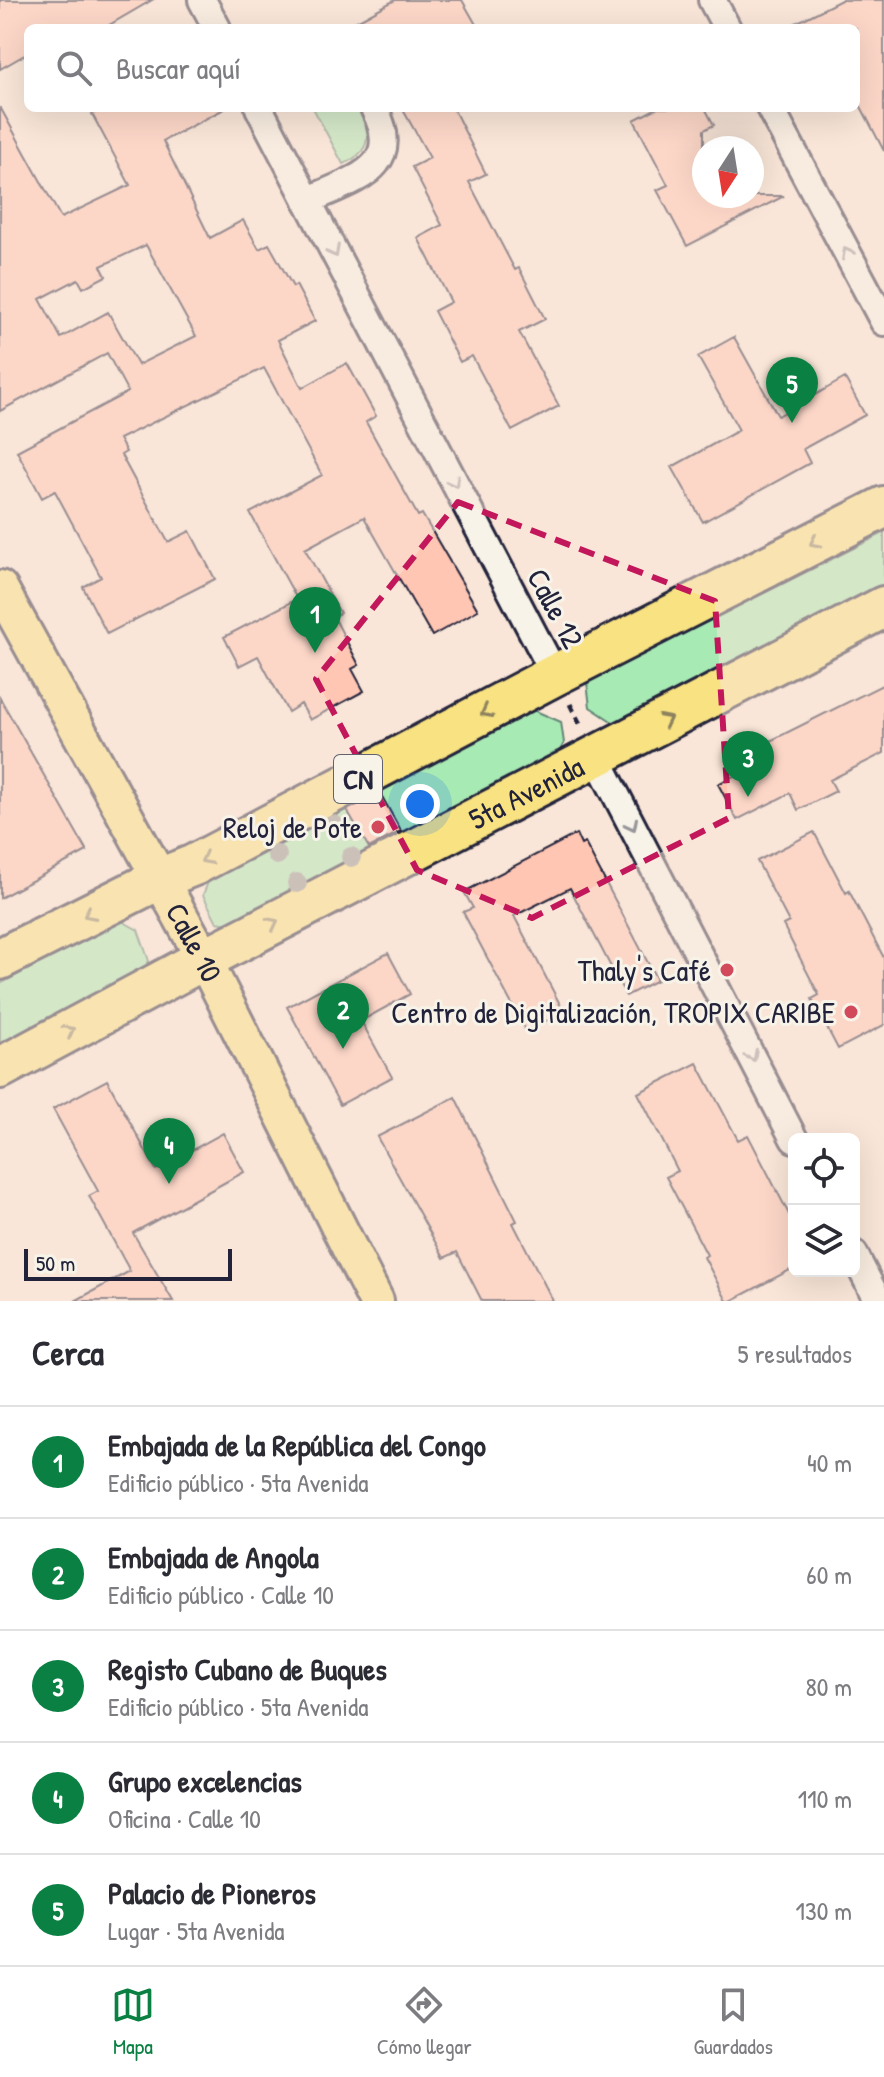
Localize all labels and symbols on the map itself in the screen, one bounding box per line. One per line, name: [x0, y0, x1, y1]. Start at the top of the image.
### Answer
north arrow: [692, 136, 764, 208]
one-way arrow: [324, 243, 339, 258]
one-way arrow: [842, 247, 857, 262]
pin: 5: [766, 357, 818, 423]
one-way arrow: [444, 474, 460, 489]
one-way arrow: [808, 533, 823, 548]
street label: Calle 12: [518, 561, 594, 655]
pin: 1: [289, 587, 341, 653]
one-way arrow: [479, 702, 494, 717]
one-way arrow: [657, 715, 672, 730]
pin: 3: [722, 731, 774, 797]
street label: 5ta Avenida: [462, 746, 591, 839]
road number: CN: [334, 755, 382, 803]
your location: [400, 784, 440, 824]
place label: Reloj de Pote: [223, 807, 362, 847]
one-way arrow: [623, 817, 638, 832]
marker: Reloj de Pote: [369, 818, 387, 836]
one-way arrow: [200, 850, 215, 865]
street label: Calle 10: [157, 895, 232, 988]
one-way arrow: [83, 904, 97, 919]
one-way arrow: [265, 917, 280, 932]
place label: Thaly's Café: [578, 950, 711, 990]
marker: Thaly's Café: [718, 961, 736, 979]
pin: 2: [317, 983, 369, 1049]
place label: Centro de Digitalización, TROPIX CARIBE: [391, 992, 835, 1032]
marker: Centro de Digitalización, TROPIX CARIBE: [842, 1003, 860, 1021]
one-way arrow: [60, 1026, 75, 1041]
one-way arrow: [742, 1048, 757, 1063]
pin: 4: [143, 1118, 195, 1184]
scale bar: [24, 1245, 232, 1281]

